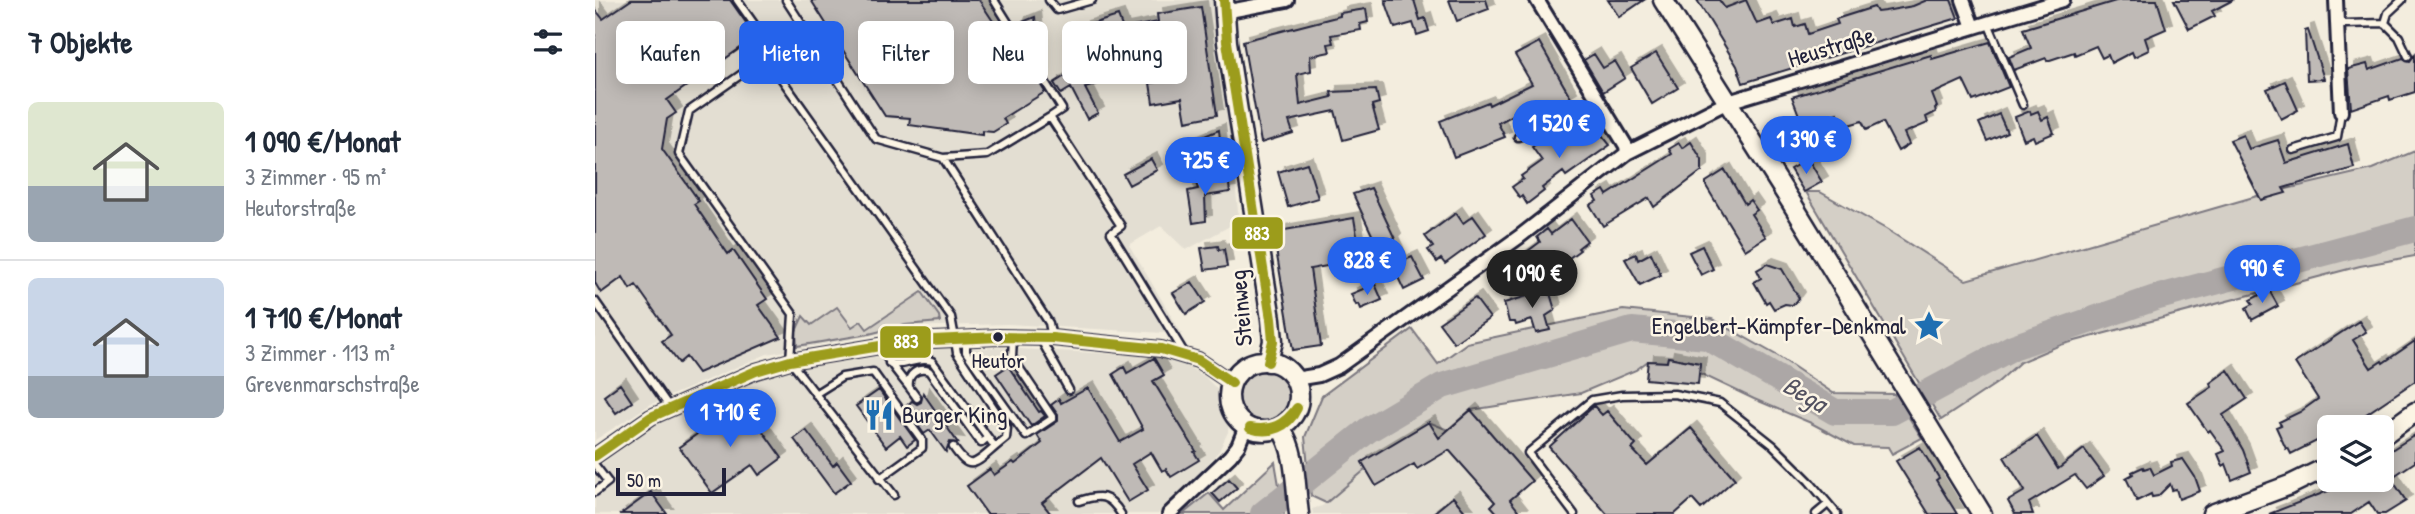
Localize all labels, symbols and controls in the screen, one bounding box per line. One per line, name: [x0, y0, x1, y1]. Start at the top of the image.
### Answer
street label: Heustraße: [1784, 18, 1878, 74]
chip: Kaufen: [616, 21, 725, 84]
chip: Mieten: [739, 21, 844, 84]
chip: Filter: [858, 21, 954, 84]
chip: Neu: [968, 21, 1048, 84]
chip: Wohnung: [1062, 21, 1187, 84]
text: 7 Objekte: [28, 22, 133, 62]
icon: filters: [529, 23, 567, 61]
pin: 1 520 €: [1494, 100, 1624, 160]
text: 1 520 €: [1529, 107, 1589, 138]
pin: 1 390 €: [1741, 116, 1871, 176]
text: 1 090 €/Monat: [245, 121, 400, 161]
text: 1 390 €: [1776, 123, 1836, 154]
icon: home: [84, 130, 168, 214]
pin: 725 €: [1156, 138, 1254, 197]
text: 725 €: [1181, 144, 1229, 175]
text: 3 Zimmer · 95 m²: [245, 161, 386, 192]
text: Heutorstraße: [245, 192, 356, 223]
line badge: 883: [1231, 216, 1284, 250]
text: 883: [1245, 220, 1270, 246]
pin: 828 €: [1318, 238, 1416, 297]
text: 828 €: [1343, 244, 1391, 275]
pin: 990 €: [2213, 246, 2311, 305]
pin: 1 090 €: [1467, 250, 1597, 310]
text: 990 €: [2240, 252, 2284, 283]
text: 1 090 €: [1502, 257, 1562, 288]
street label: Steinweg: [1221, 269, 1259, 348]
text: 1 710 €/Monat: [245, 297, 402, 337]
icon: home: [84, 306, 168, 390]
place label: Engelbert-Kämpfer-Denkmal: [1652, 309, 1907, 341]
place icon: Engelbert-Kämpfer-Denkmal: [1912, 309, 1946, 343]
line badge: 883: [879, 325, 932, 359]
text: 883: [894, 328, 919, 354]
marker: Heutor: [991, 330, 1005, 344]
text: 3 Zimmer · 113 m²: [245, 337, 395, 368]
place label: Heutor: [972, 345, 1025, 375]
water label: Bega: [1776, 367, 1836, 422]
text: Grevenmarschstraße: [245, 368, 420, 399]
pin: 1 710 €: [665, 390, 795, 449]
text: 1 710 €: [700, 396, 760, 427]
restaurant icon: Burger King: [862, 398, 896, 432]
place label: Burger King: [902, 398, 1007, 430]
map controls: [2317, 415, 2394, 492]
button: layers: [2317, 415, 2394, 492]
scale bar: [616, 465, 726, 497]
text: 50 m: [627, 467, 661, 493]

